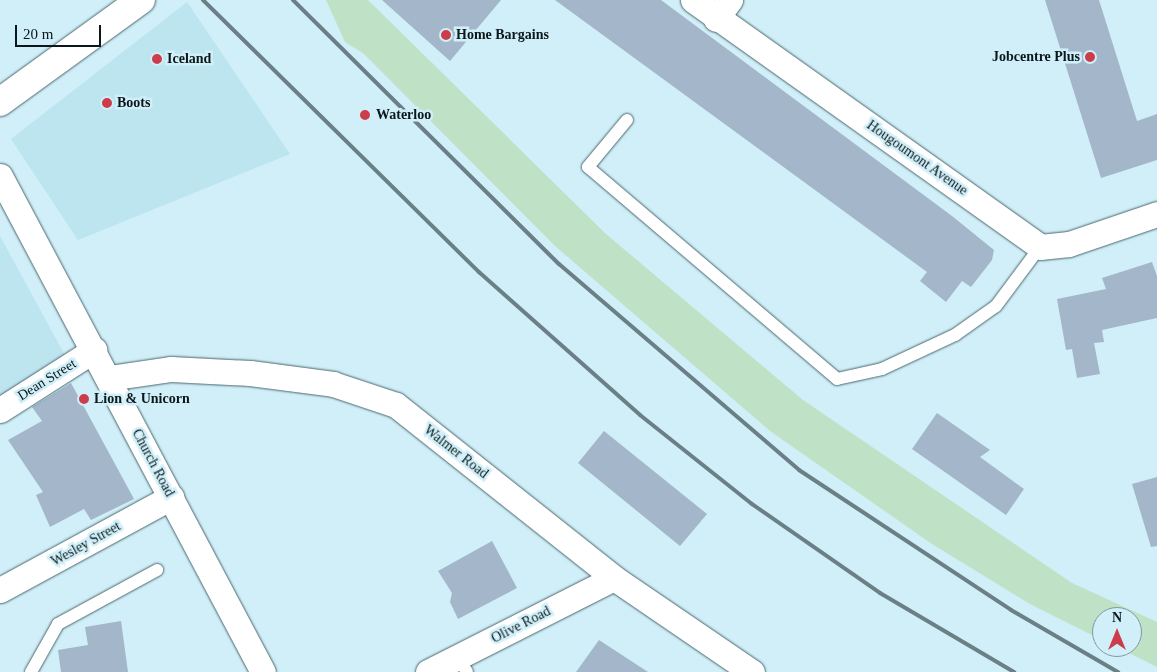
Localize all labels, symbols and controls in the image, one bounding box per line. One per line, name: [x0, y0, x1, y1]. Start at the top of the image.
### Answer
scale bar: [18, 15, 104, 47]
text: 20 m: [23, 26, 53, 42]
place label: Home Bargains: [456, 27, 549, 43]
marker: Home Bargains: [440, 29, 452, 41]
place label: Jobcentre Plus: [992, 49, 1080, 65]
place label: Iceland: [167, 51, 211, 67]
marker: Jobcentre Plus: [1084, 51, 1096, 63]
marker: Iceland: [151, 53, 163, 65]
place label: Boots: [117, 95, 150, 111]
marker: Boots: [101, 97, 113, 109]
place label: Waterloo: [376, 107, 431, 123]
marker: Waterloo: [358, 108, 372, 122]
street label: Hougoumont Avenue: [863, 117, 971, 199]
street label: Dean Street: [15, 355, 79, 405]
place label: Lion & Unicorn: [94, 391, 190, 407]
marker: Lion & Unicorn: [78, 393, 90, 405]
street label: Walmer Road: [420, 422, 492, 482]
street label: Church Road: [128, 426, 178, 500]
street label: Wesley Street: [48, 518, 124, 570]
street label: Olive Road: [489, 603, 553, 647]
north arrow: [1092, 607, 1142, 657]
text: N: [1112, 610, 1122, 625]

